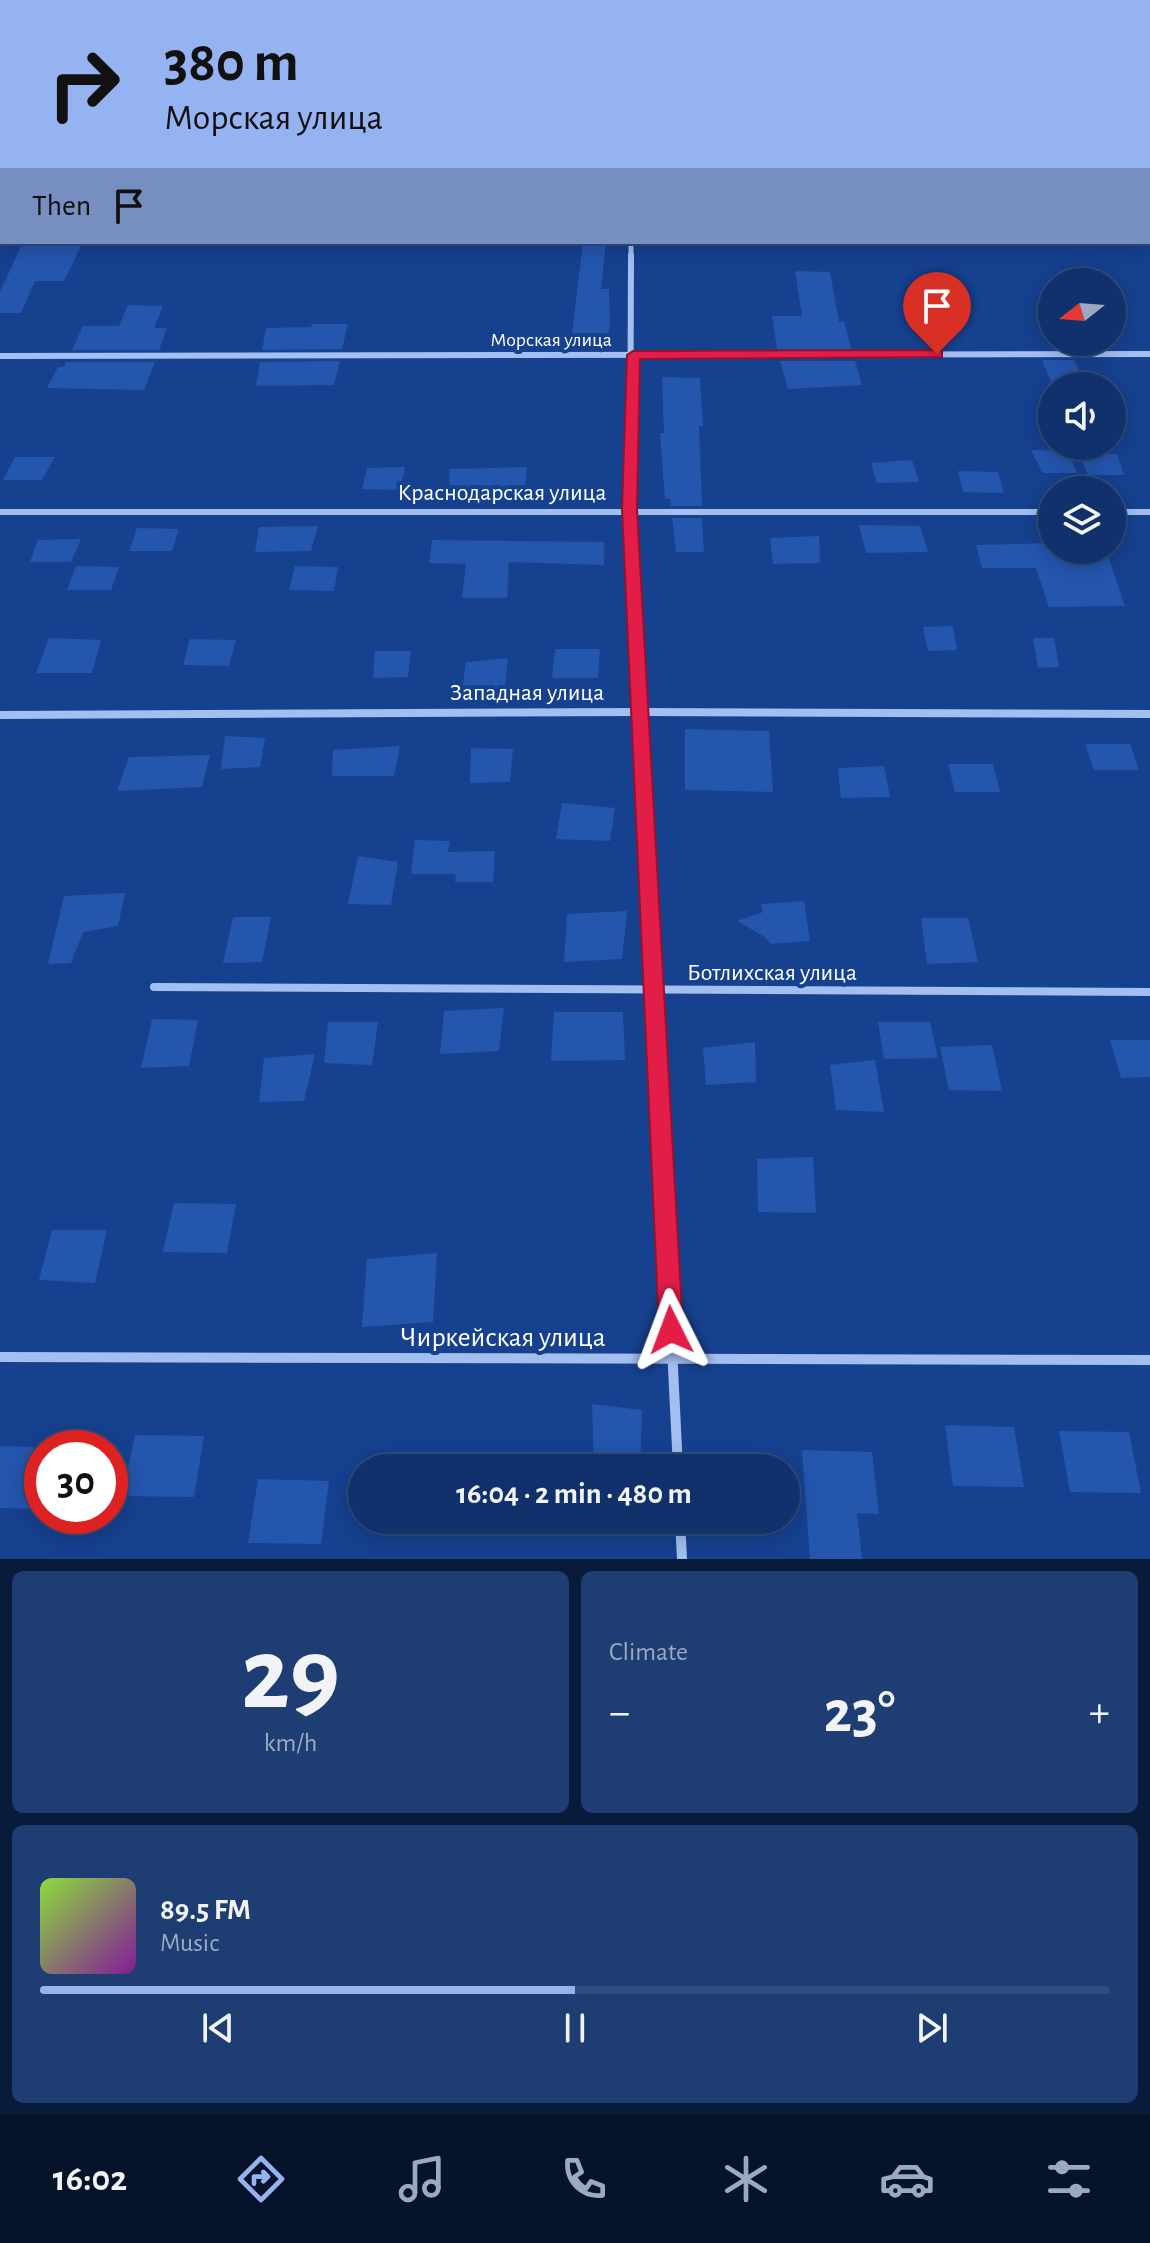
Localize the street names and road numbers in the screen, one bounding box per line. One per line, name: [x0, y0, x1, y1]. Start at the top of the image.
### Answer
street label: Морская улица: [490, 330, 612, 350]
street label: Краснодарская улица: [398, 481, 606, 505]
street label: Западная улица: [450, 681, 604, 705]
street label: Ботлихская улица: [687, 961, 857, 985]
street label: Чиркейская улица: [400, 1324, 606, 1352]

